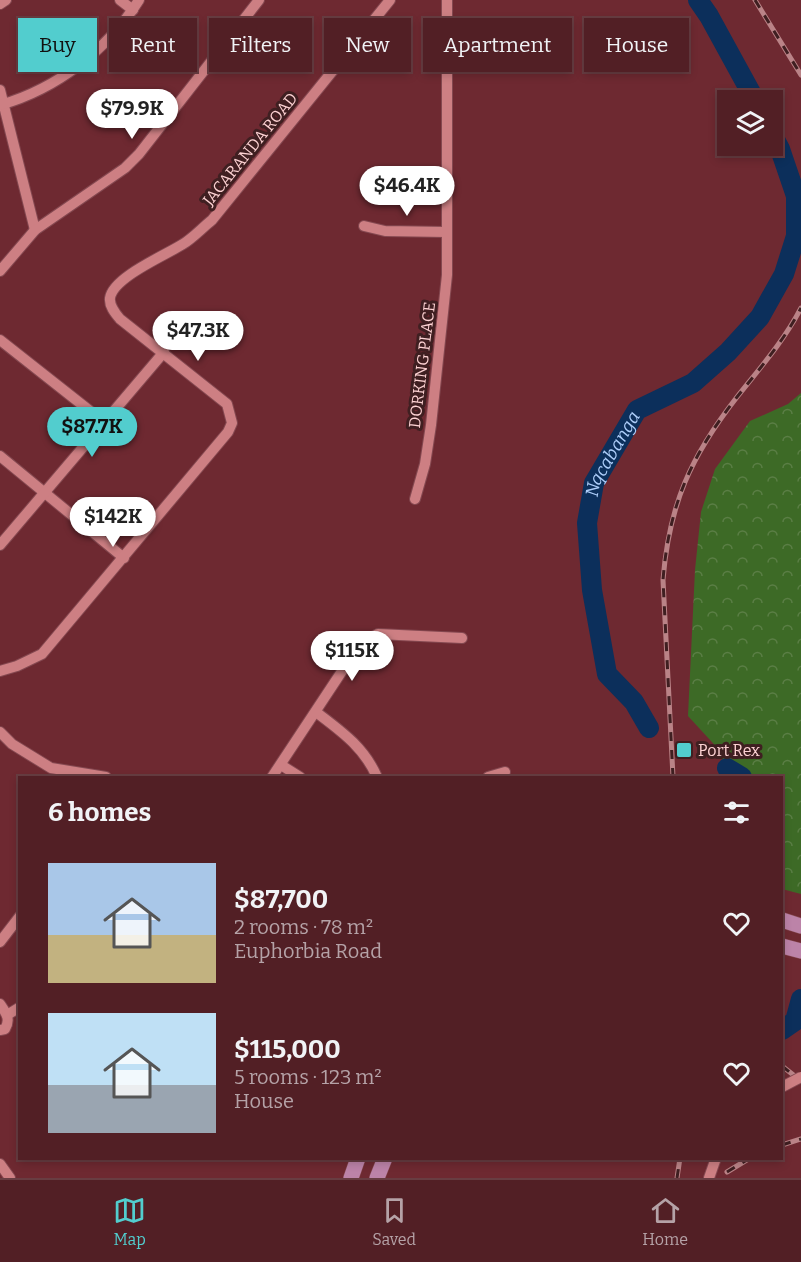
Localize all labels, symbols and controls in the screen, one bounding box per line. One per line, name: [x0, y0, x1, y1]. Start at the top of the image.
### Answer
chip: Buy: [18, 18, 97, 72]
chip: Rent: [109, 18, 197, 72]
chip: Filters: [209, 18, 312, 72]
chip: New: [324, 18, 411, 72]
chip: Apartment: [423, 18, 572, 72]
chip: House: [584, 18, 689, 72]
pin: $79.9K: [83, 89, 181, 140]
street label: JACARANDA ROAD: [198, 89, 301, 210]
map controls: [717, 90, 783, 156]
button: layers: [717, 90, 783, 156]
text: $79.9K: [100, 96, 164, 120]
pin: $46.4K: [358, 166, 456, 217]
text: $46.4K: [374, 173, 440, 197]
street label: DORKING PLACE: [405, 301, 439, 429]
pin: $47.3K: [149, 311, 247, 362]
text: $47.3K: [166, 318, 230, 342]
pin: $87.7K: [43, 407, 141, 458]
water label: Nqcabanga: [581, 407, 645, 498]
text: $87.7K: [61, 414, 123, 438]
pin: $142K: [71, 497, 155, 548]
text: $142K: [84, 504, 142, 528]
pin: $115K: [310, 631, 394, 682]
text: $115K: [325, 638, 379, 662]
marker: Port Rex: [675, 741, 693, 759]
place label: Port Rex: [698, 741, 760, 760]
icon: filters: [720, 796, 753, 829]
text: 6 homes: [48, 797, 151, 828]
text: $87,700: [234, 884, 328, 915]
icon: home: [96, 887, 168, 959]
icon: heart: [720, 907, 753, 940]
text: 2 rooms · 78 m²: [234, 915, 373, 939]
text: Euphorbia Road: [234, 939, 382, 963]
text: $115,000: [234, 1034, 341, 1065]
icon: home: [96, 1037, 168, 1109]
icon: heart: [720, 1057, 753, 1090]
text: 5 rooms · 123 m²: [234, 1065, 382, 1089]
text: House: [234, 1089, 294, 1113]
tab: Map: [113, 1194, 146, 1249]
tab: Saved: [372, 1194, 416, 1249]
tab: Home: [642, 1194, 688, 1249]

